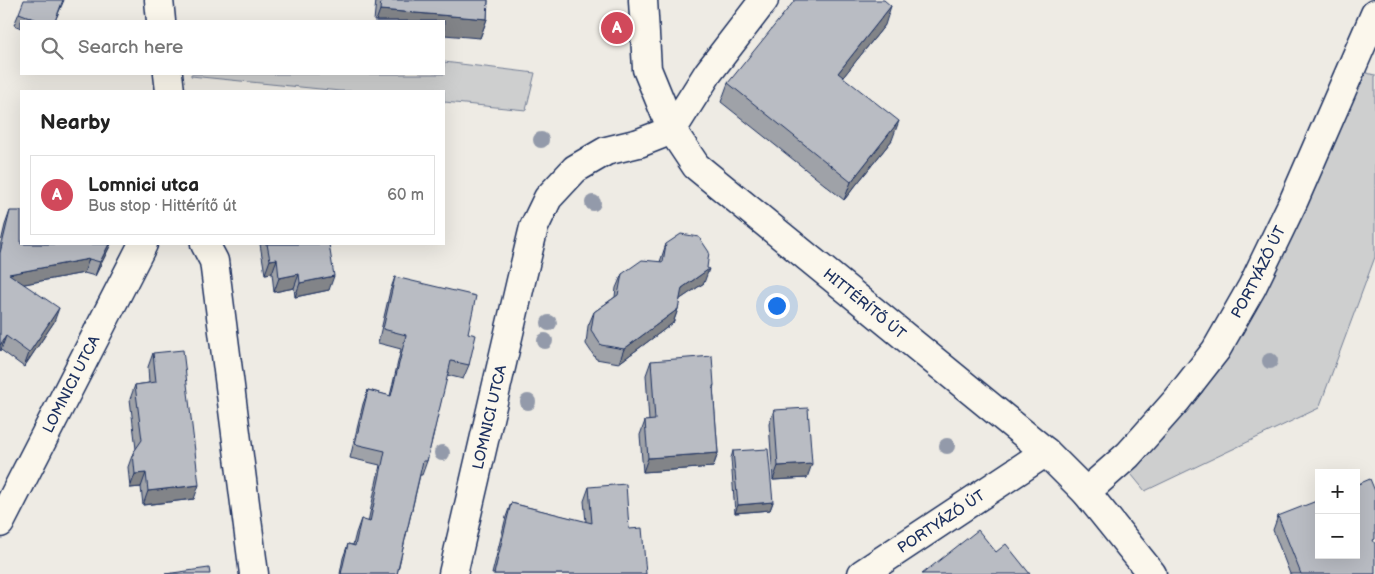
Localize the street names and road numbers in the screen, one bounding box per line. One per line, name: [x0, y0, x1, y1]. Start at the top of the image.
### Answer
street label: PORTYÁZÓ ÚT: [1227, 223, 1290, 321]
street label: HITTÉRÍTŐ ÚT: [819, 264, 910, 343]
street label: LOMNICI UTCA: [38, 332, 104, 436]
street label: LOMNICI UTCA: [468, 362, 511, 471]
street label: PORTYÁZÓ ÚT: [894, 486, 989, 557]

